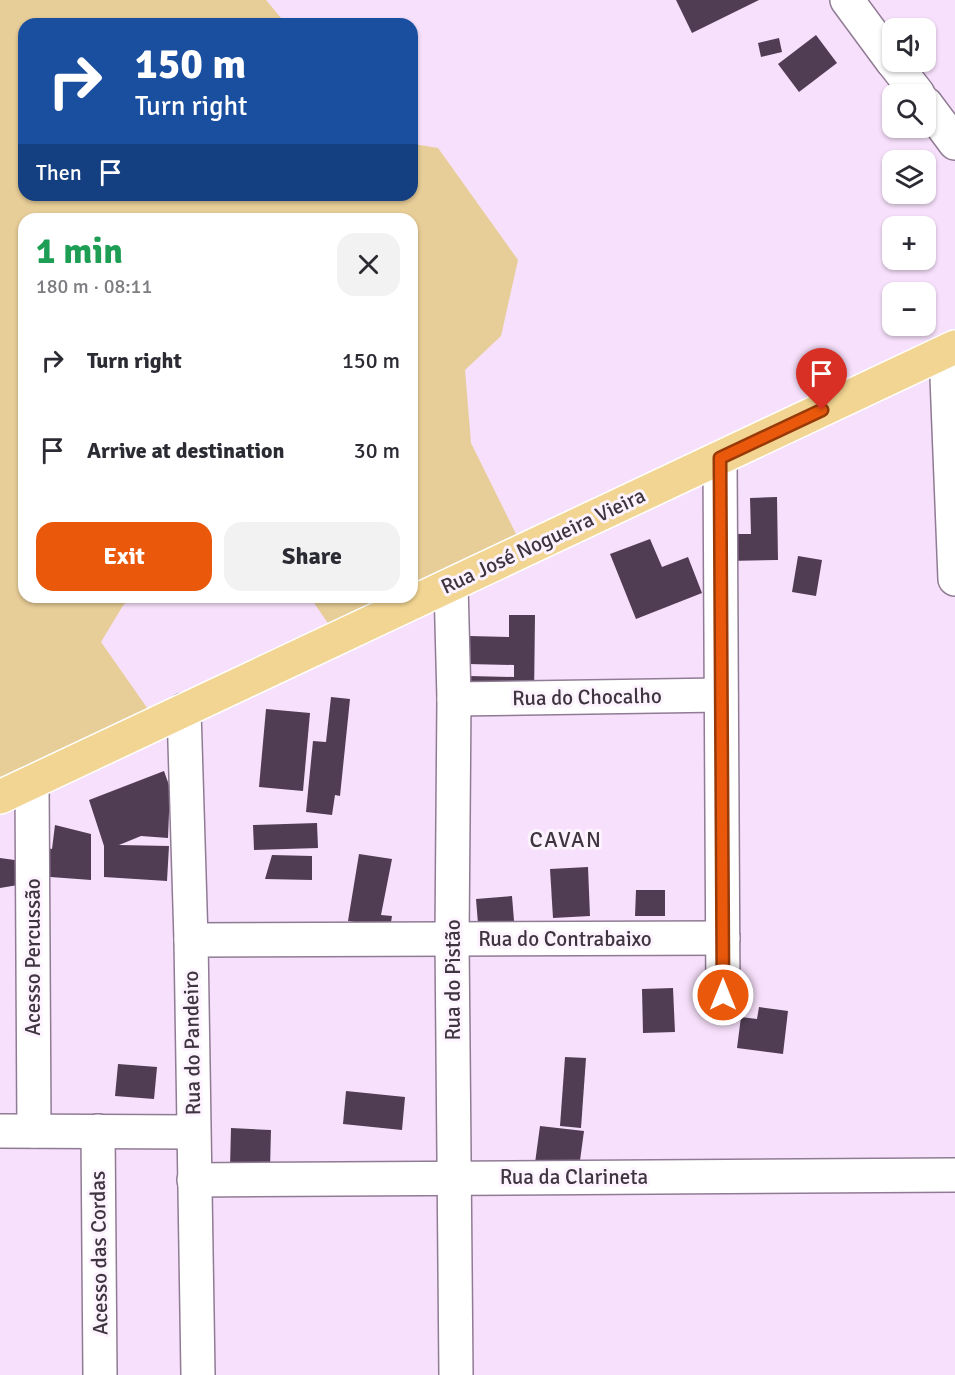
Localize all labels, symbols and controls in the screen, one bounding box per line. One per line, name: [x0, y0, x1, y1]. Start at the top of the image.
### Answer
map controls: [882, 18, 936, 336]
button: sound: [882, 18, 936, 72]
text: 150 m: [135, 39, 246, 90]
icon: right: [36, 42, 114, 120]
button: search: [882, 84, 936, 138]
text: Turn right: [135, 90, 248, 123]
button: layers: [882, 150, 936, 204]
icon: arrive: [94, 156, 127, 189]
text: Then: [36, 159, 82, 186]
button: +: [882, 216, 936, 270]
text: 1 min: [36, 229, 123, 274]
button: close: [337, 233, 400, 296]
text: 180 m · 08:11: [36, 274, 152, 299]
button: −: [882, 282, 936, 336]
icon: right: [36, 344, 69, 377]
text: Turn right: [87, 347, 182, 374]
text: 150 m: [342, 347, 400, 374]
pin: [796, 348, 847, 410]
icon: arrive: [805, 357, 838, 390]
icon: arrive: [36, 434, 69, 467]
text: Arrive at destination: [87, 437, 284, 464]
text: 30 m: [354, 437, 400, 464]
street label: Rua José Nogueira Vieira: [437, 482, 649, 600]
button: Exit: [36, 522, 212, 591]
button: Share: [224, 522, 400, 591]
street label: Rua do Chocalho: [512, 683, 662, 711]
district label: CAVAN: [529, 826, 603, 853]
street label: Acesso Percussão: [20, 878, 46, 1036]
street label: Rua do Pistão: [440, 919, 466, 1041]
street label: Rua do Contrabaixo: [478, 926, 652, 952]
position arrow: [691, 963, 755, 1027]
street label: Rua do Pandeiro: [178, 970, 206, 1116]
street label: Rua da Clarineta: [500, 1164, 648, 1190]
street label: Acesso das Cordas: [85, 1171, 113, 1335]

